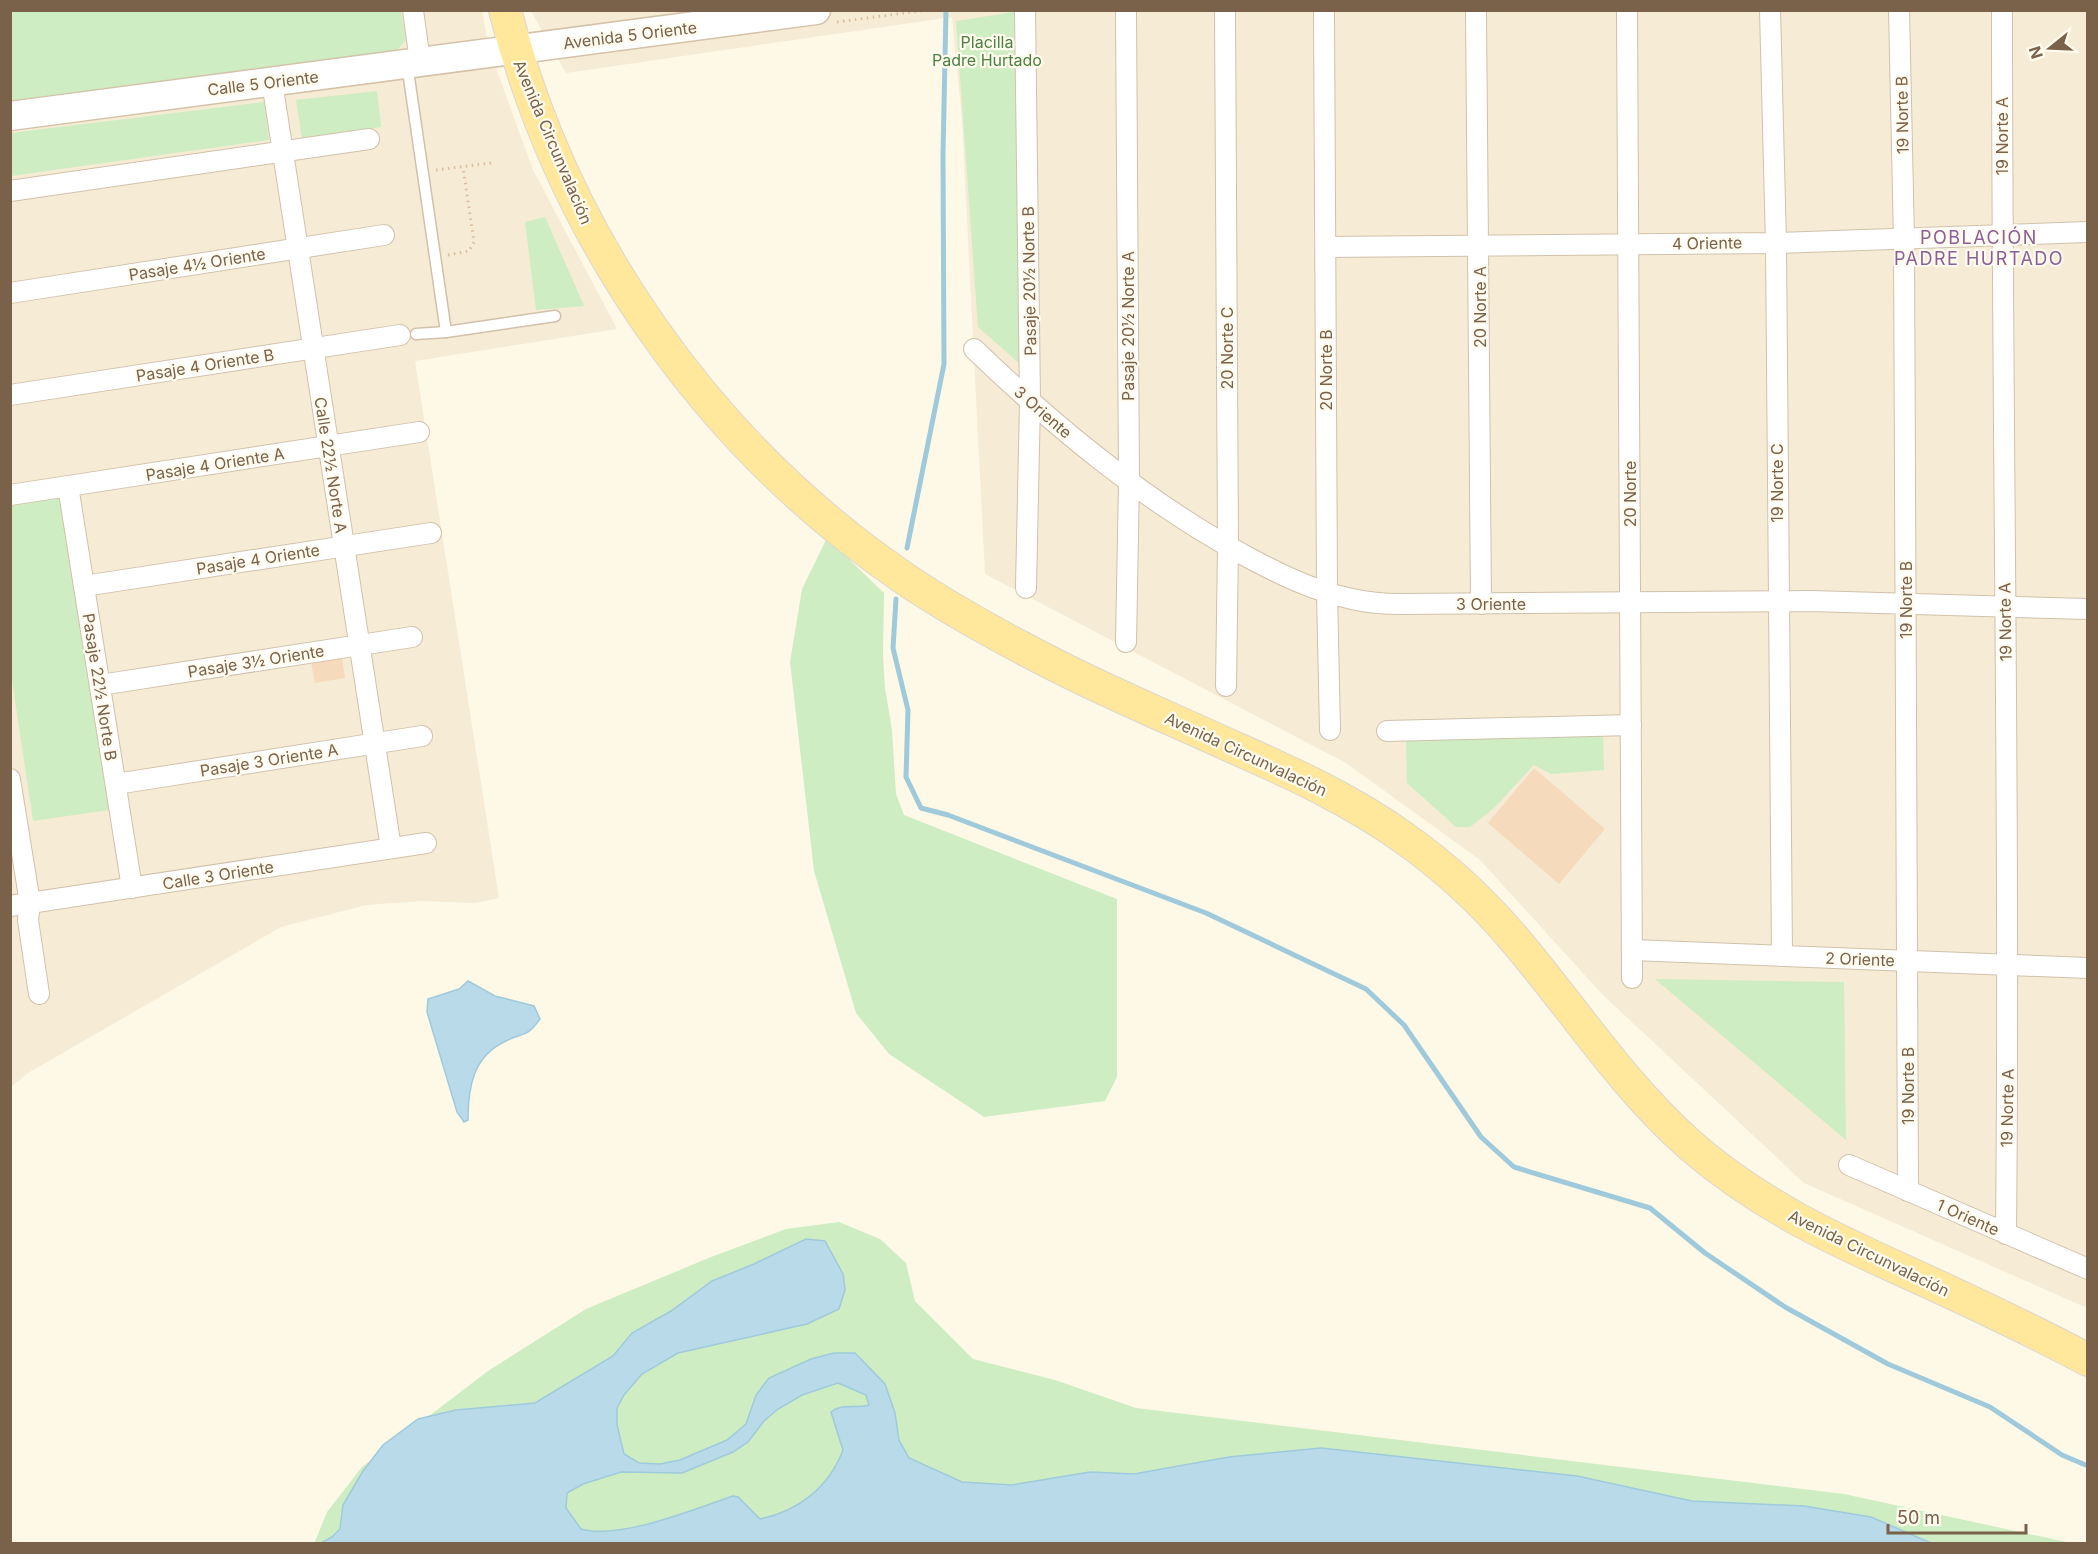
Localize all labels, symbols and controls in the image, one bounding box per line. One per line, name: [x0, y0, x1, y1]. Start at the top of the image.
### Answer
street label: Avenida 5 Oriente: [562, 17, 698, 53]
north arrow: [2020, 18, 2080, 78]
park label: Placilla Padre Hurtado: [932, 32, 1042, 70]
text: N: [2024, 44, 2047, 62]
street label: Avenida Circunvalación: [509, 57, 597, 227]
street label: Calle 5 Oriente: [206, 66, 320, 100]
street label: 19 Norte B: [1891, 76, 1913, 154]
street label: 19 Norte A: [1992, 97, 2012, 175]
street label: Pasaje 20½ Norte B: [1018, 206, 1040, 356]
district label: POBLACIÓN PADRE HURTADO: [1894, 226, 2064, 269]
street label: 4 Oriente: [1672, 232, 1742, 254]
street label: Pasaje 4½ Oriente: [127, 243, 267, 285]
street label: Pasaje 20½ Norte A: [1118, 251, 1138, 401]
street label: 20 Norte A: [1470, 266, 1490, 348]
street label: 20 Norte C: [1217, 307, 1237, 389]
street label: 20 Norte B: [1316, 329, 1336, 411]
street label: Pasaje 4 Oriente B: [134, 344, 276, 386]
street label: 3 Oriente: [1010, 382, 1076, 442]
street label: Calle 22½ Norte A: [310, 395, 352, 535]
street label: Pasaje 4 Oriente A: [144, 443, 286, 485]
street label: 19 Norte C: [1767, 443, 1787, 523]
street label: 20 Norte: [1620, 461, 1640, 527]
street label: Pasaje 4 Oriente: [195, 539, 321, 579]
street label: 19 Norte B: [1896, 561, 1916, 639]
street label: 19 Norte A: [1994, 582, 2016, 662]
street label: 3 Oriente: [1456, 594, 1526, 614]
street label: Pasaje 22½ Norte B: [78, 612, 122, 762]
street label: Pasaje 3½ Oriente: [186, 640, 326, 682]
street label: Avenida Circunvalación: [1162, 708, 1330, 800]
street label: Pasaje 3 Oriente A: [198, 739, 340, 781]
street label: Calle 3 Oriente: [161, 856, 275, 894]
street label: 2 Oriente: [1825, 948, 1895, 970]
street label: 19 Norte B: [1898, 1047, 1918, 1125]
street label: 19 Norte A: [1996, 1068, 2018, 1148]
street label: 1 Oriente: [1934, 1194, 2002, 1240]
street label: Avenida Circunvalación: [1785, 1205, 1953, 1301]
scale bar: [1888, 1497, 2026, 1535]
text: 50 m: [1897, 1507, 1940, 1528]

